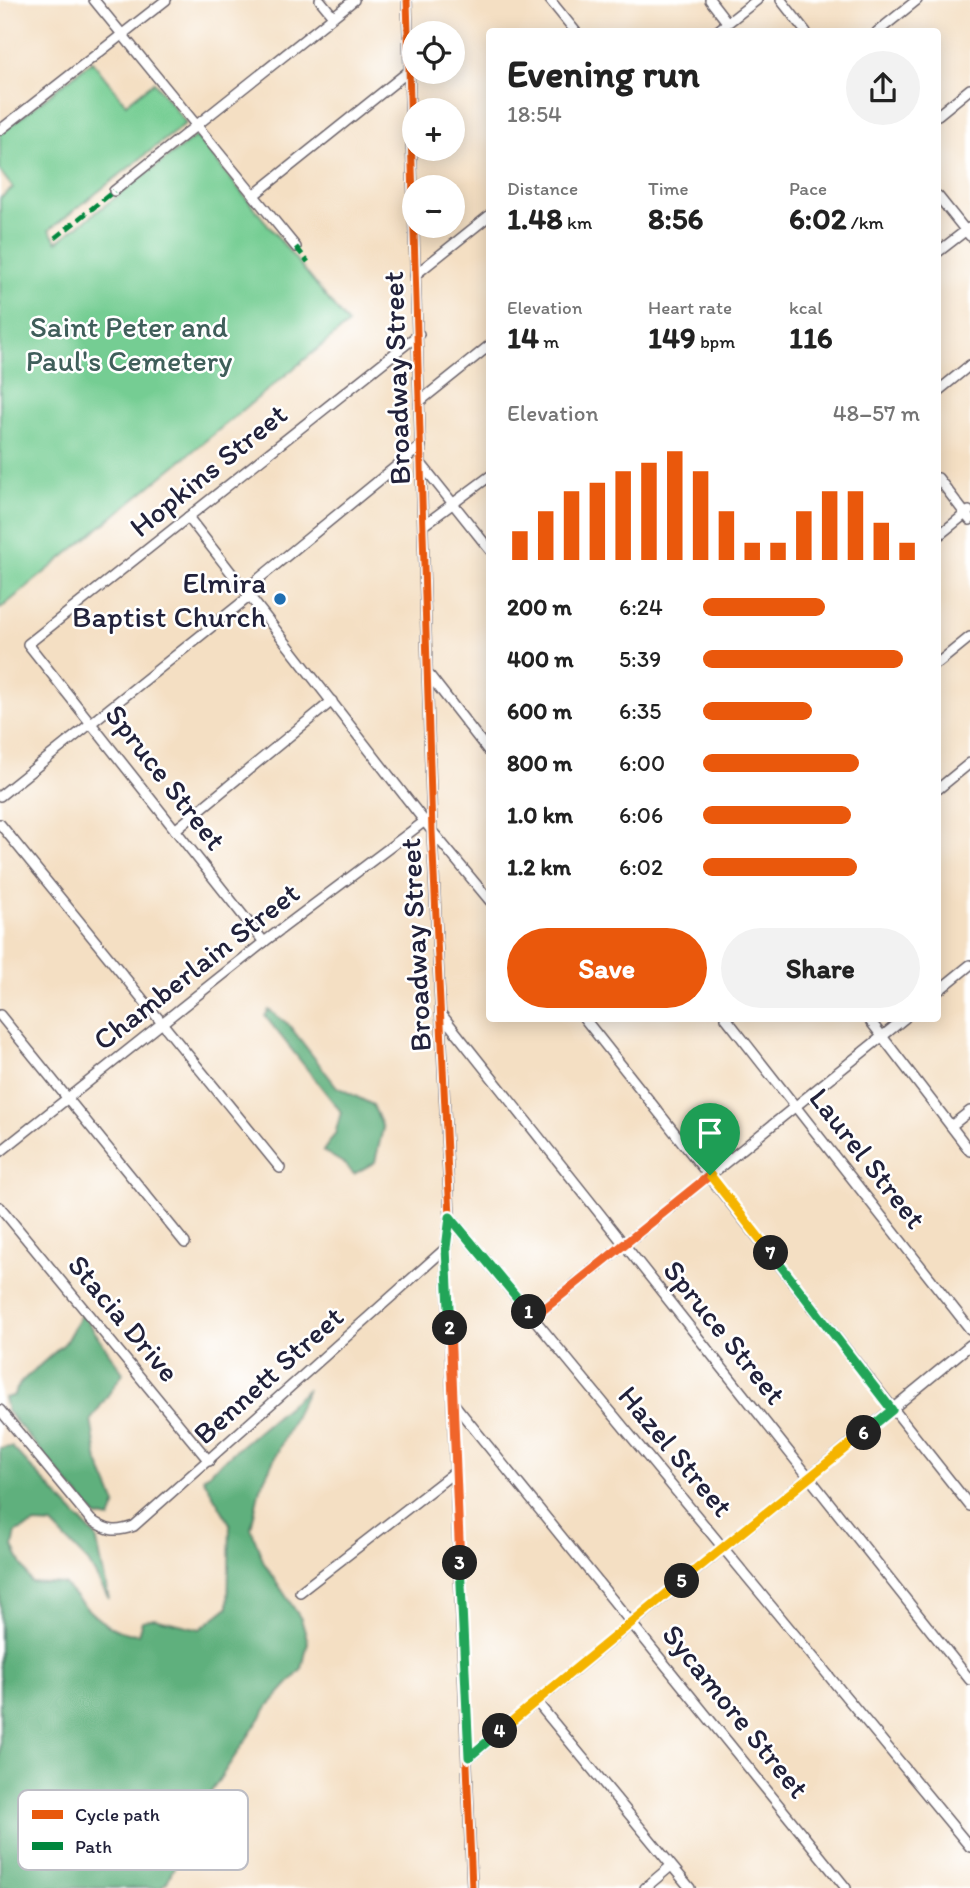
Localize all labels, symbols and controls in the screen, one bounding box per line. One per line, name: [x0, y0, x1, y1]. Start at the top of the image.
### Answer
map controls: [402, 21, 465, 238]
button: locate: [402, 21, 465, 84]
text: Evening run: [507, 51, 700, 97]
button: share: [846, 51, 920, 125]
button: +: [402, 98, 465, 161]
text: 18:54: [507, 100, 562, 128]
button: −: [402, 175, 465, 238]
text: Distance: [507, 177, 578, 200]
text: Time: [648, 177, 689, 200]
text: Pace: [789, 177, 827, 200]
text: 1.48: [507, 200, 563, 237]
text: 8:56: [648, 200, 703, 237]
text: 6:02: [789, 200, 846, 237]
text: km: [563, 211, 592, 234]
text: /km: [846, 211, 884, 234]
street label: Broadway Street: [374, 270, 418, 486]
text: Elevation: [507, 296, 583, 319]
text: Heart rate: [648, 296, 732, 319]
text: kcal: [789, 296, 823, 319]
park label: Saint Peter and Paul's Cemetery: [26, 308, 232, 379]
text: 14: [507, 319, 539, 356]
text: 149: [648, 319, 696, 356]
text: 116: [789, 319, 833, 356]
text: m: [539, 330, 559, 353]
text: bpm: [696, 330, 735, 353]
street label: Hopkins Street: [122, 395, 294, 545]
text: Elevation: [507, 399, 598, 427]
text: 48–57 m: [833, 399, 920, 427]
place label: Elmira Baptist Church: [72, 564, 266, 635]
marker: Elmira Baptist Church: [272, 591, 288, 607]
text: 200 m: [507, 593, 572, 621]
text: 6:24: [619, 593, 663, 621]
text: 400 m: [507, 645, 574, 673]
text: 5:39: [619, 645, 661, 673]
street label: Spruce Street: [97, 697, 235, 857]
text: 600 m: [507, 697, 572, 725]
text: 6:35: [619, 697, 661, 725]
text: 800 m: [507, 749, 572, 777]
text: 6:00: [619, 749, 665, 777]
text: 1.0 km: [507, 801, 573, 829]
text: 6:06: [619, 801, 663, 829]
street label: Broadway Street: [391, 837, 439, 1053]
text: 1.2 km: [507, 853, 571, 881]
text: 6:02: [619, 853, 663, 881]
street label: Chamberlain Street: [85, 874, 307, 1058]
button: Save: [507, 928, 707, 1008]
button: Share: [721, 928, 920, 1008]
street label: Laurel Street: [802, 1080, 934, 1236]
pin: [680, 1103, 740, 1175]
icon: arrive: [691, 1114, 729, 1152]
pin: 7: [754, 1236, 788, 1270]
text: 7: [766, 1241, 775, 1264]
street label: Stacia Drive: [60, 1247, 188, 1389]
street label: Spruce Street: [655, 1252, 795, 1412]
pin: 1: [512, 1294, 546, 1330]
street label: Bennett Street: [185, 1298, 351, 1452]
text: 1: [524, 1300, 533, 1323]
pin: 2: [433, 1310, 468, 1346]
text: 2: [445, 1316, 455, 1339]
street label: Hazel Street: [610, 1378, 742, 1524]
pin: 6: [846, 1416, 882, 1450]
text: 6: [858, 1421, 869, 1444]
pin: 3: [442, 1546, 477, 1580]
text: 3: [454, 1551, 465, 1574]
pin: 5: [664, 1564, 700, 1598]
text: 5: [677, 1569, 686, 1592]
street label: Sycamore Street: [654, 1616, 818, 1806]
pin: 4: [482, 1714, 518, 1748]
text: 4: [494, 1719, 505, 1742]
legend: [18, 1790, 248, 1870]
text: Cycle path: [75, 1803, 160, 1826]
text: Path: [75, 1835, 112, 1858]

